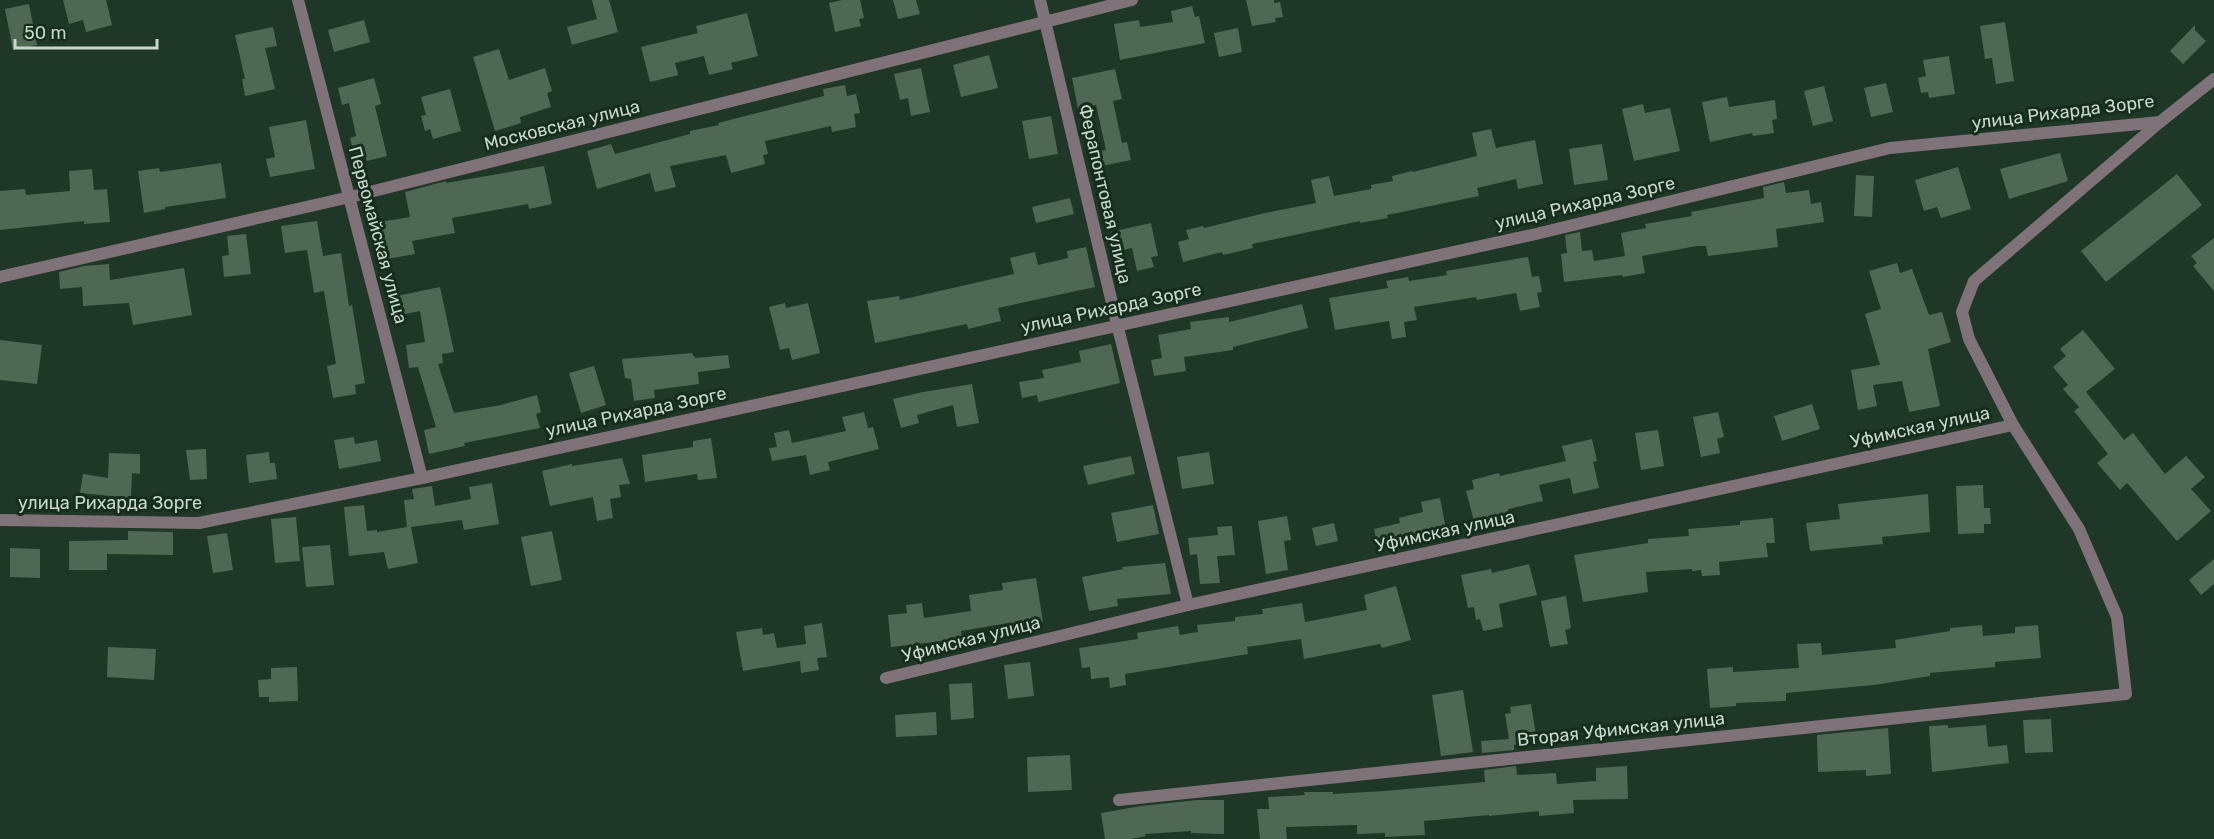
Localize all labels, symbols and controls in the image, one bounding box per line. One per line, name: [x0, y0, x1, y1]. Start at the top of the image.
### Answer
scale bar: [15, 12, 158, 50]
text: 50 m: [24, 22, 67, 44]
street label: улица Рихарда Зорге: [1970, 90, 2156, 134]
street label: Московская улица: [482, 95, 642, 155]
street label: Ферапонтовая улица: [1074, 102, 1136, 286]
street label: Первомайская улица: [344, 144, 412, 326]
street label: улица Рихарда Зорге: [1493, 172, 1677, 234]
street label: улица Рихарда Зорге: [1019, 278, 1203, 338]
street label: улица Рихарда Зорге: [544, 382, 728, 442]
street label: Уфимская улица: [1848, 401, 1992, 453]
street label: улица Рихарда Зорге: [18, 492, 202, 514]
street label: Уфимская улица: [1373, 505, 1517, 557]
street label: Уфимская улица: [899, 611, 1043, 667]
street label: Вторая Уфимская улица: [1516, 707, 1726, 751]

